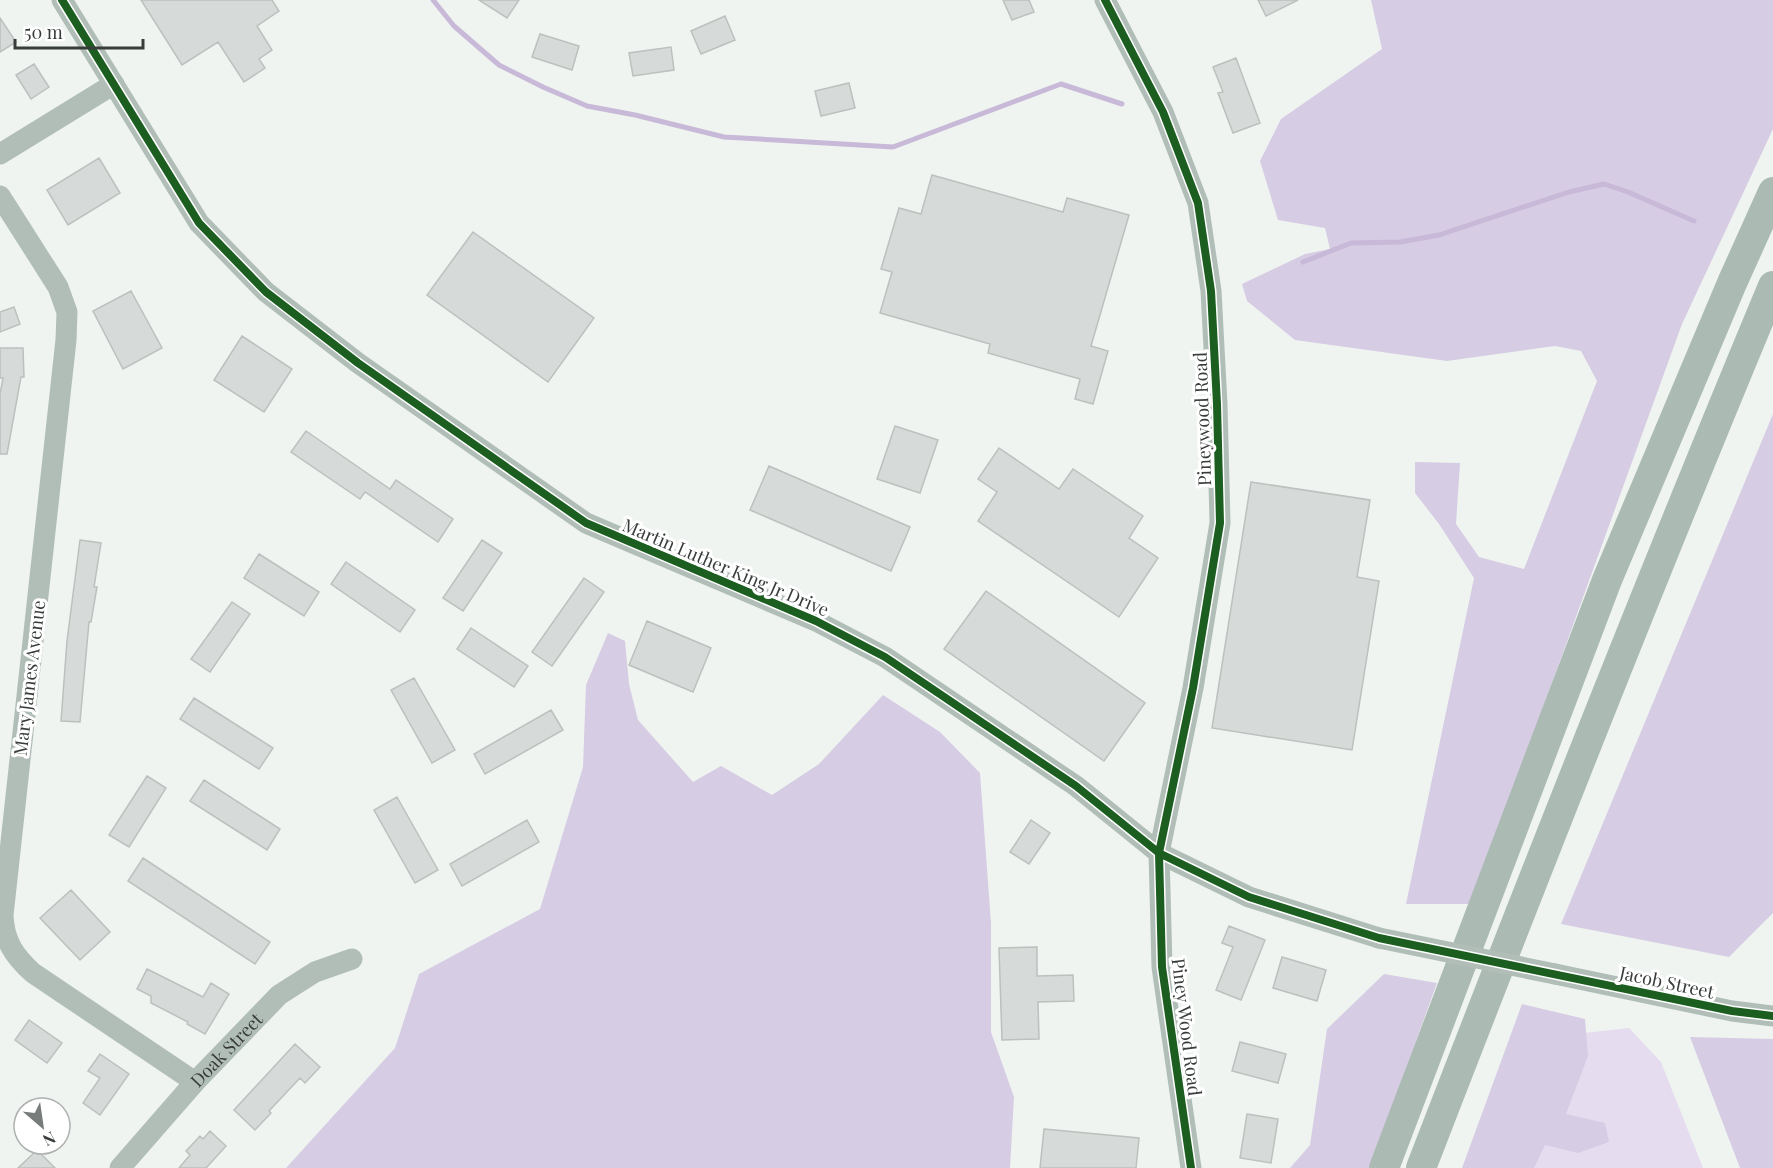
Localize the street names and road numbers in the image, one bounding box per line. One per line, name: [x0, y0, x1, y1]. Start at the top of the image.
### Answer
street label: Pineywood Road: [1188, 351, 1216, 486]
street label: Martin Luther King Jr Drive: [619, 513, 833, 621]
street label: Mary James Avenue: [8, 599, 50, 757]
street label: Piney Wood Road: [1167, 957, 1207, 1098]
street label: Jacob Street: [1617, 960, 1717, 1004]
street label: Doak Street: [185, 1007, 268, 1092]

